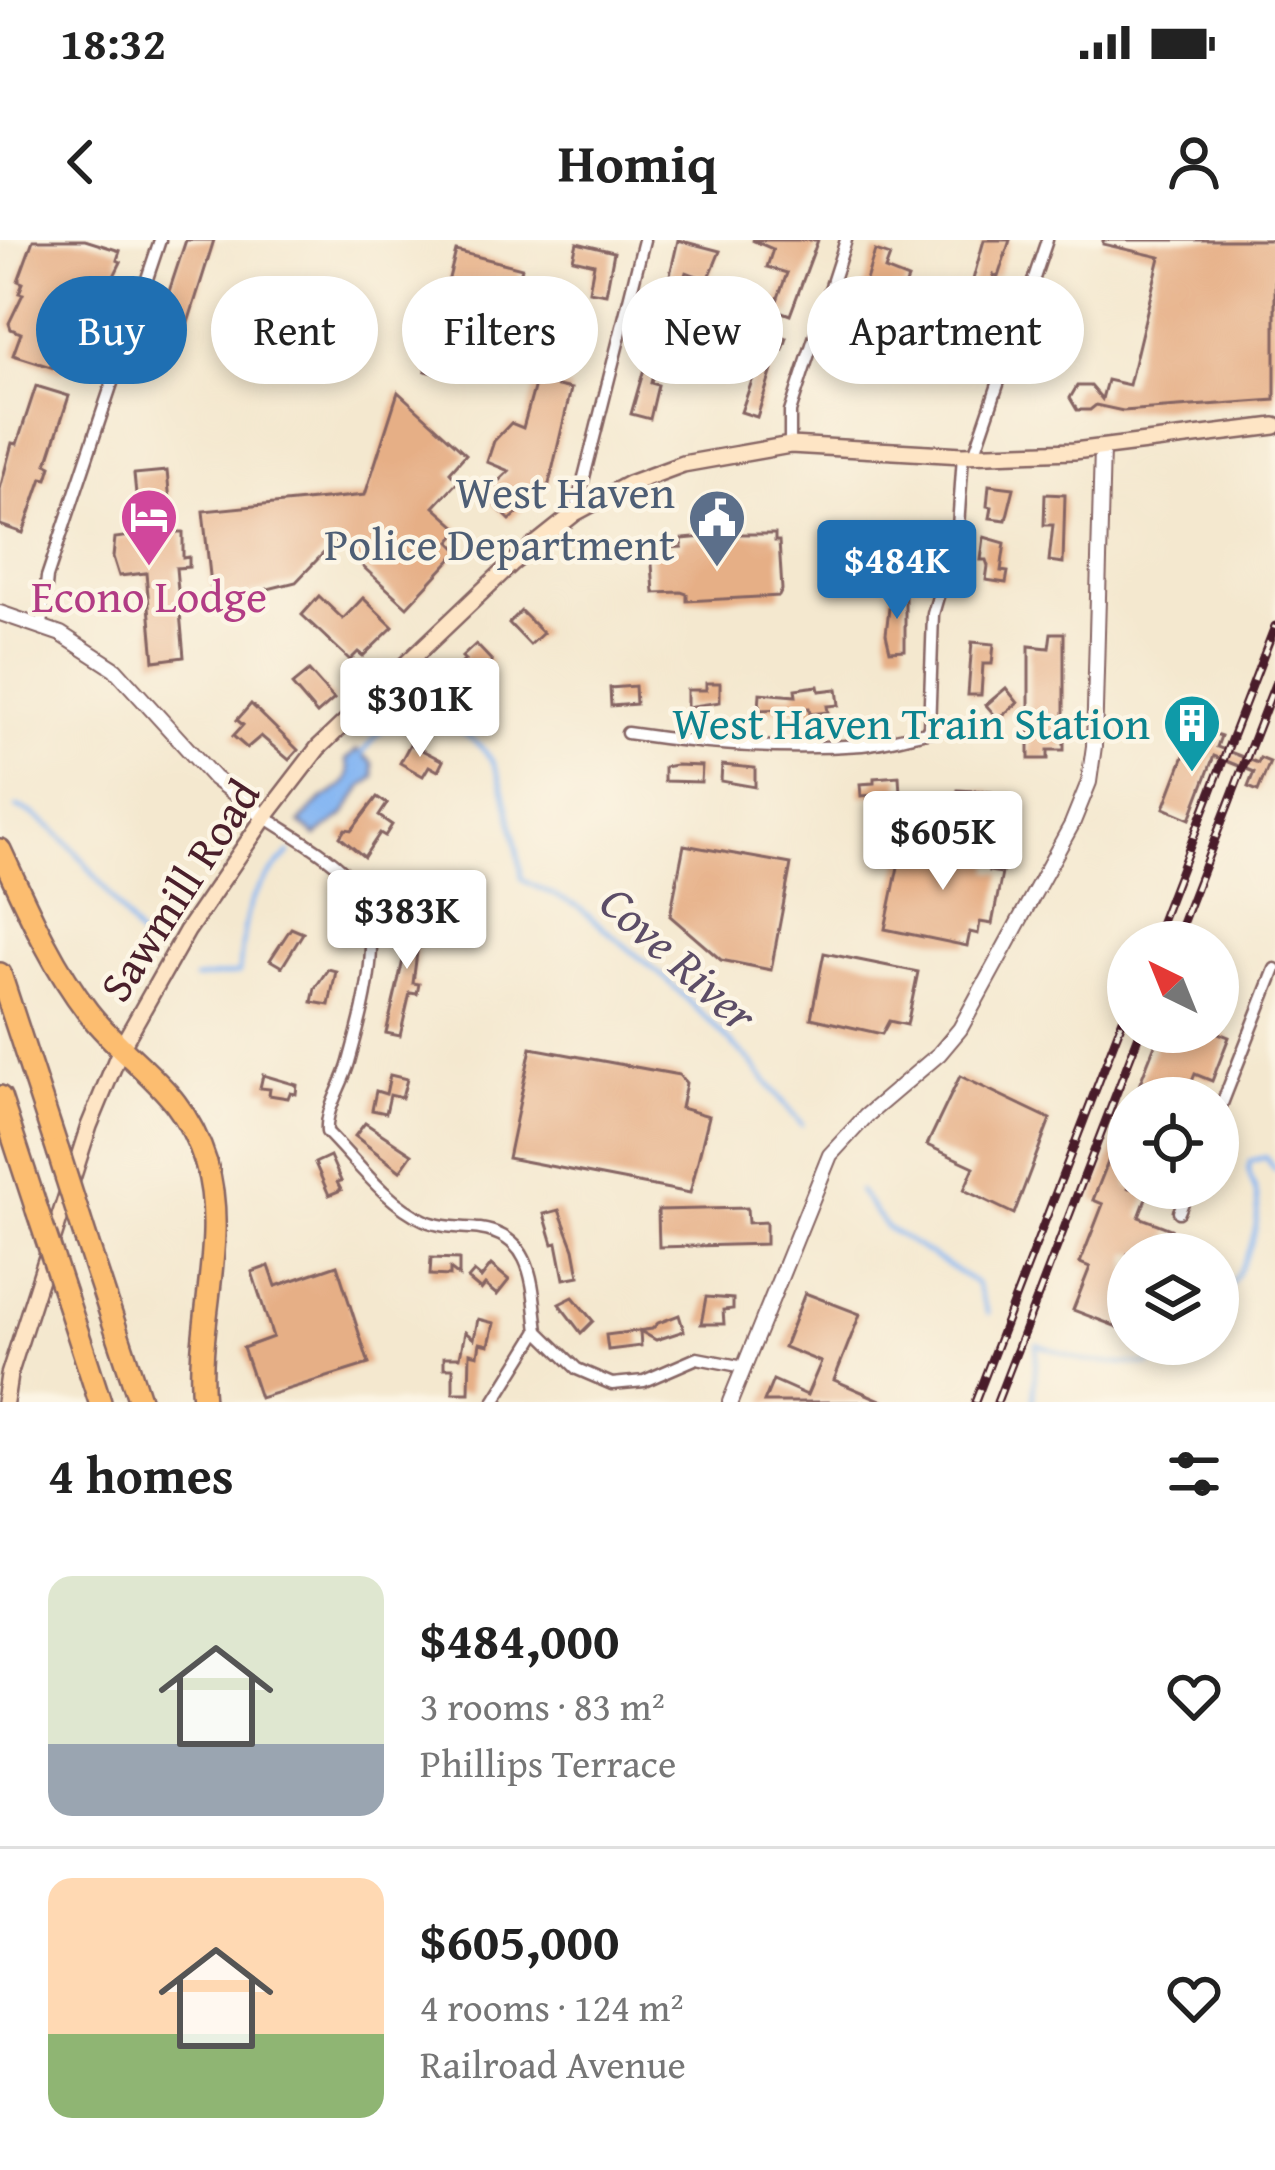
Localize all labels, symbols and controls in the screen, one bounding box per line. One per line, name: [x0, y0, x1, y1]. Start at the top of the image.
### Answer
text: 18:32: [60, 10, 166, 75]
text: Homiq: [558, 123, 717, 202]
icon: back: [48, 129, 114, 195]
icon: person: [1161, 129, 1227, 195]
chip: Buy: [36, 276, 187, 384]
chip: Rent: [211, 276, 378, 384]
chip: Filters: [402, 276, 598, 384]
chip: New: [622, 276, 783, 384]
chip: Apartment: [807, 276, 1084, 384]
place label: West Haven Police Department: [324, 459, 675, 576]
hotel icon: Econo Lodge: [118, 486, 180, 568]
public building icon: West Haven Police Department: [686, 487, 748, 569]
pin: $484K: [813, 520, 981, 622]
text: $484K: [844, 530, 950, 587]
place label: Econo Lodge: [31, 563, 267, 628]
pin: $301K: [336, 658, 504, 760]
text: $301K: [367, 668, 473, 725]
place label: West Haven Train Station: [672, 690, 1150, 755]
building icon: West Haven Train Station: [1161, 692, 1223, 774]
street label: Sawmill Road: [82, 766, 275, 1014]
pin: $605K: [859, 791, 1027, 893]
text: $605K: [890, 801, 996, 858]
water label: Cove River: [585, 868, 775, 1048]
pin: $383K: [323, 870, 491, 972]
text: $383K: [354, 880, 460, 937]
north arrow: [1107, 921, 1239, 1053]
map controls: [1107, 921, 1239, 1365]
button: locate: [1107, 1077, 1239, 1209]
button: layers: [1107, 1233, 1239, 1365]
text: 4 homes: [48, 1437, 234, 1512]
icon: filters: [1161, 1441, 1227, 1507]
text: $484,000: [420, 1602, 619, 1677]
icon: home: [144, 1624, 288, 1768]
icon: heart: [1161, 1663, 1227, 1729]
text: 3 rooms · 83 m²: [420, 1677, 665, 1734]
text: Phillips Terrace: [420, 1734, 676, 1791]
text: $605,000: [420, 1903, 619, 1978]
icon: home: [144, 1926, 288, 2070]
icon: heart: [1161, 1965, 1227, 2031]
text: 4 rooms · 124 m²: [420, 1978, 684, 2035]
text: Railroad Avenue: [420, 2035, 686, 2092]

